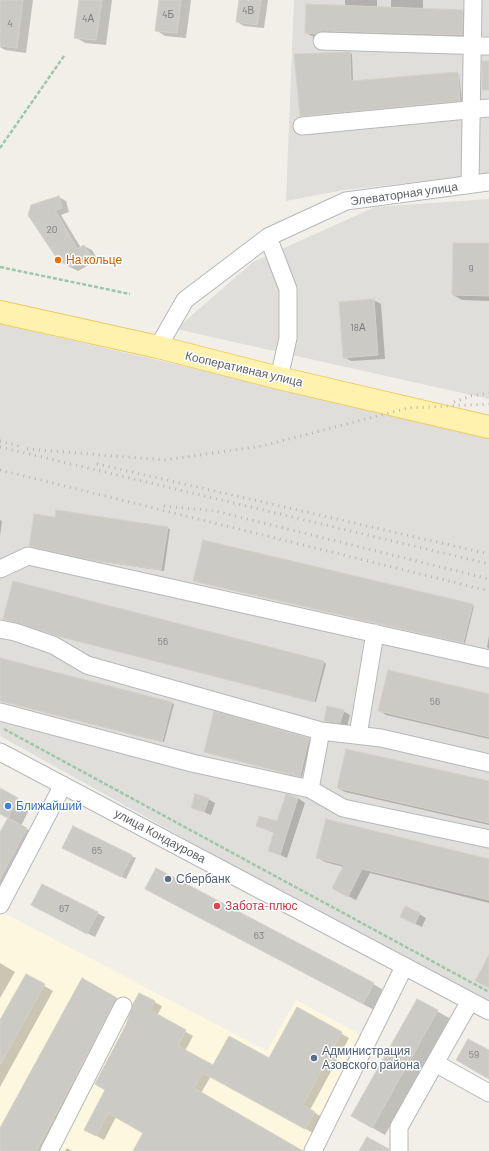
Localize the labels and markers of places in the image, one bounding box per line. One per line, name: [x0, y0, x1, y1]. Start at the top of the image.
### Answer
place label: На кольце: [66, 253, 122, 267]
marker: На кольце: [53, 255, 63, 265]
place label: Ближайший: [16, 799, 82, 813]
marker: Ближайший: [3, 801, 13, 811]
place label: Сбербанк: [176, 872, 230, 886]
marker: Сбербанк: [163, 874, 173, 884]
place label: Забота-плюс: [225, 899, 297, 913]
marker: Забота-плюс: [212, 901, 222, 911]
place label: Администрация Азовского района: [322, 1044, 420, 1072]
marker: Администрация Азовского района: [309, 1053, 319, 1063]

